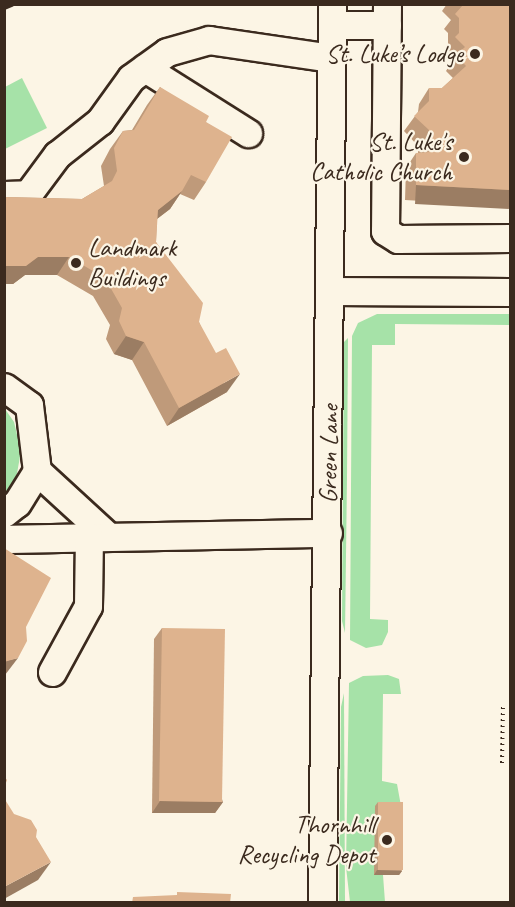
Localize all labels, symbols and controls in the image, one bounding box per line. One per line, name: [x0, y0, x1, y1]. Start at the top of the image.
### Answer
place label: St. Luke’s Lodge: [326, 38, 463, 70]
marker: St. Luke’s Lodge: [468, 47, 482, 61]
place label: St. Luke's Catholic Church: [309, 126, 452, 188]
marker: St. Luke's Catholic Church: [457, 150, 471, 164]
place label: Landmark Buildings: [88, 232, 176, 294]
marker: Landmark Buildings: [69, 256, 83, 270]
street label: Green Lane: [313, 404, 345, 504]
place label: Thornhill Recycling Depot: [237, 809, 375, 870]
marker: Thornhill Recycling Depot: [380, 833, 394, 847]

